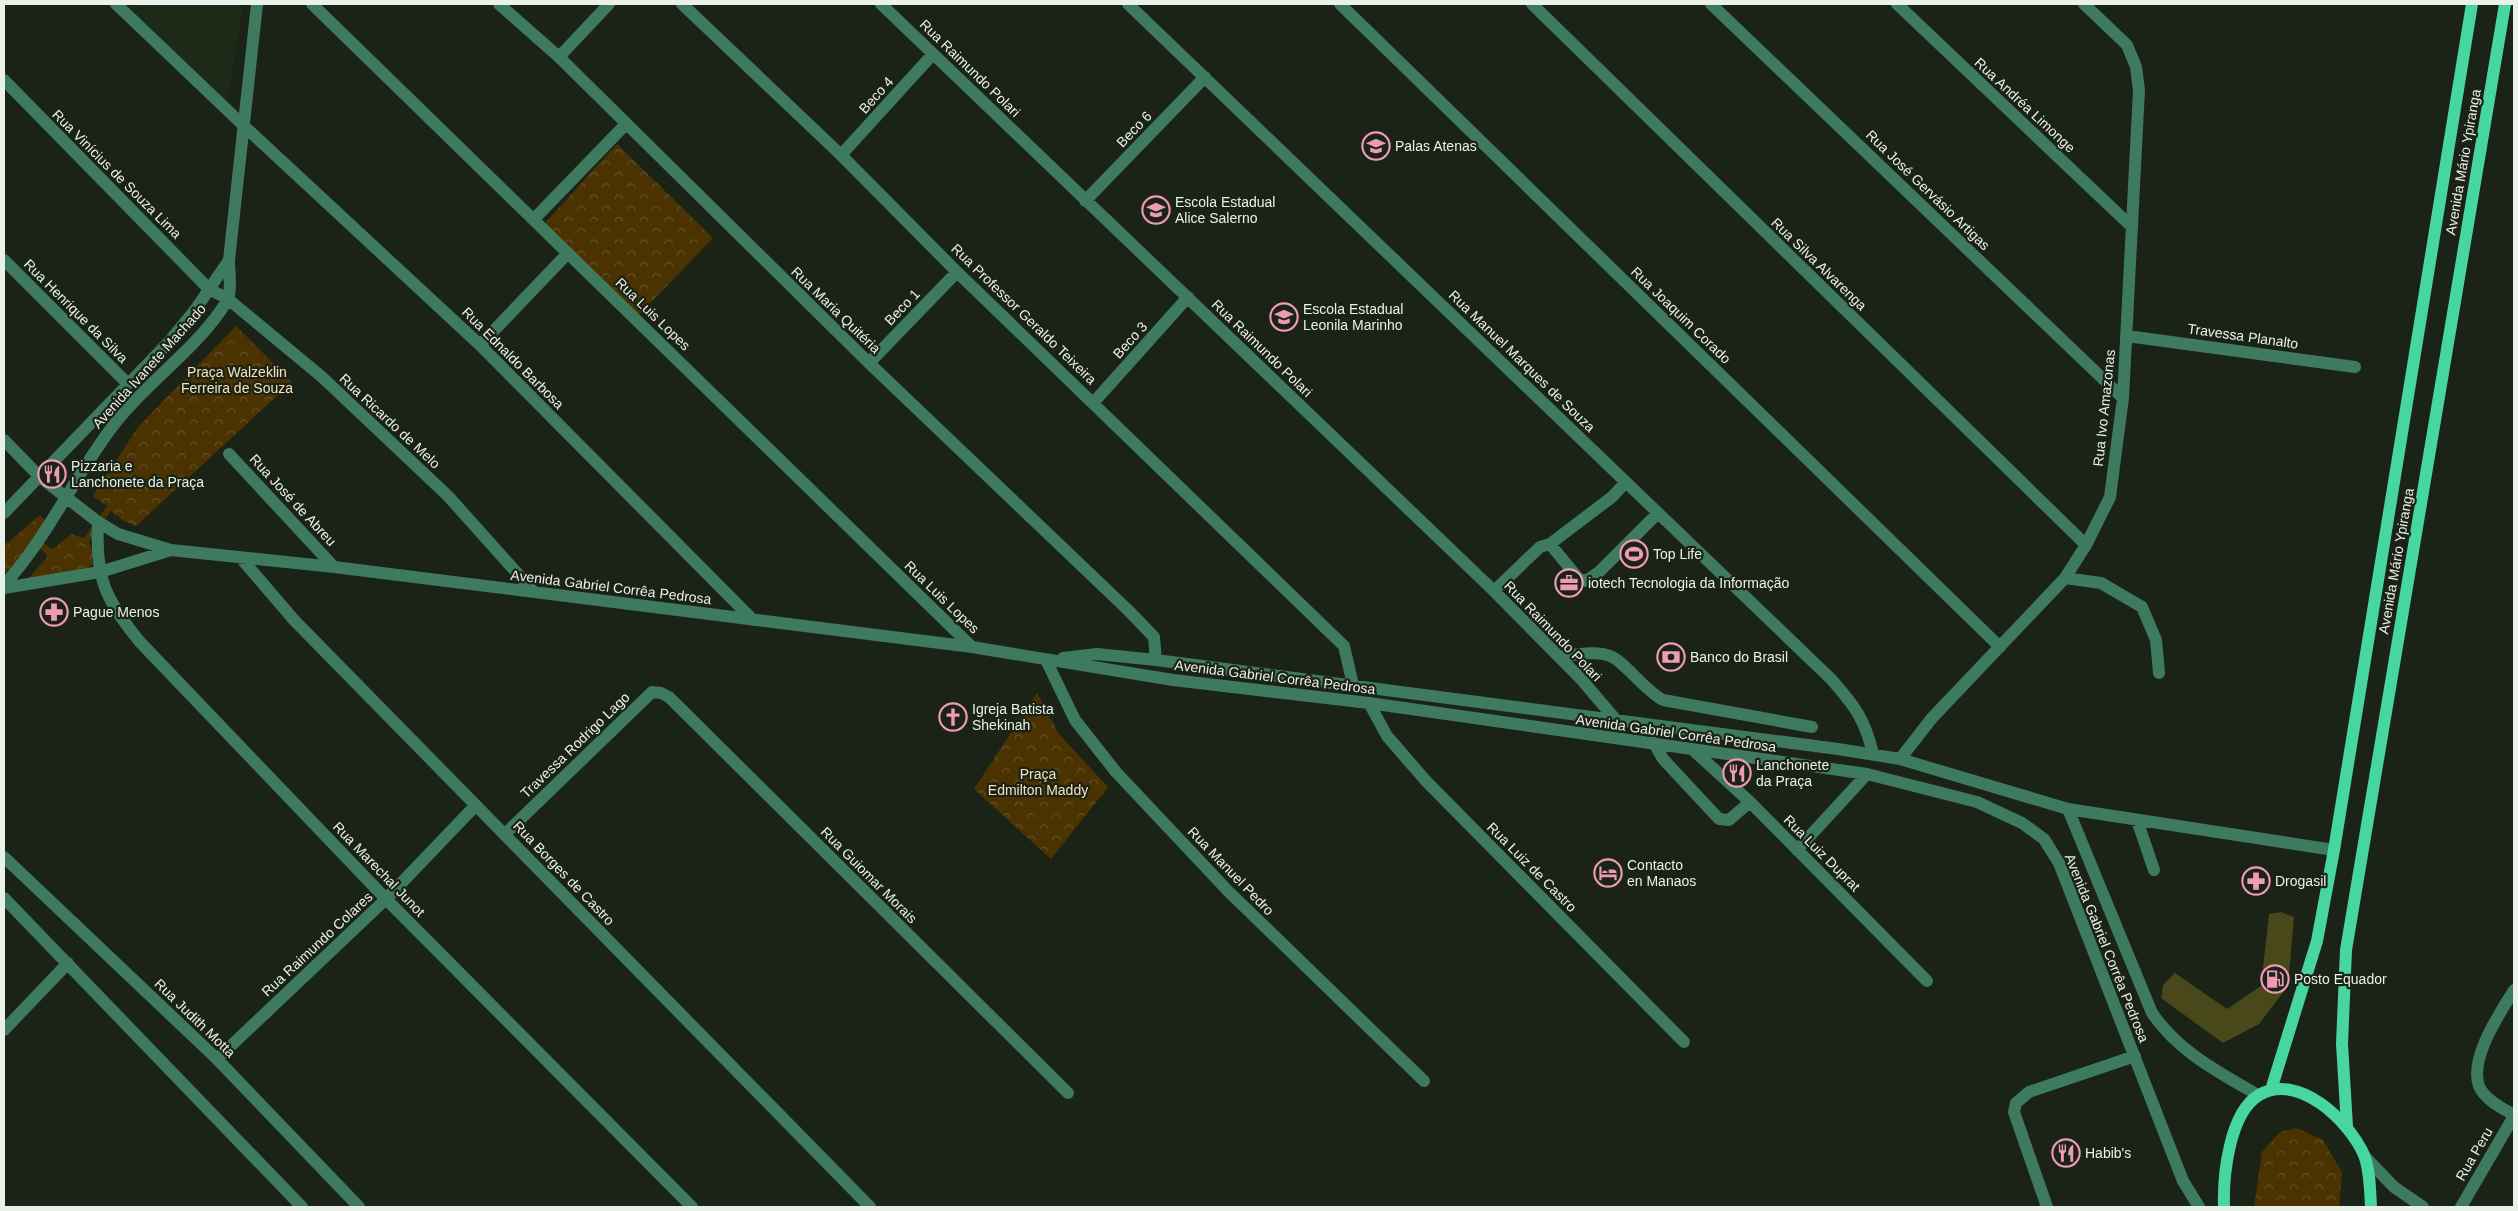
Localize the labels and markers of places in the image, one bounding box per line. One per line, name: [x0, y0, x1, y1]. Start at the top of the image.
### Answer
school or university icon: Palas Atenas: [1361, 131, 1391, 161]
place label: Palas Atenas: [1395, 138, 1477, 154]
place label: Escola Estadual Alice Salerno: [1175, 194, 1275, 226]
school or university icon: Escola Estadual Alice Salerno: [1141, 195, 1171, 225]
place label: Escola Estadual Leonila Marinho: [1303, 301, 1403, 333]
school or university icon: Escola Estadual Leonila Marinho: [1269, 302, 1299, 332]
place label: Pizzaria e Lanchonete da Praça: [71, 458, 204, 490]
restaurant icon: Pizzaria e Lanchonete da Praça: [37, 459, 67, 489]
sports icon: Top Life: [1619, 539, 1649, 569]
place label: Top Life: [1653, 546, 1702, 562]
office icon: iotech Tecnologia da Informação: [1554, 568, 1584, 598]
place label: iotech Tecnologia da Informação: [1588, 575, 1790, 591]
pharmacy icon: Pague Menos: [39, 597, 69, 627]
place label: Pague Menos: [73, 604, 159, 620]
bank icon: Banco do Brasil: [1656, 642, 1686, 672]
place label: Banco do Brasil: [1690, 649, 1788, 665]
place label: Igreja Batista Shekinah: [972, 701, 1054, 733]
church icon: Igreja Batista Shekinah: [938, 702, 968, 732]
place label: Lanchonete da Praça: [1756, 757, 1829, 789]
restaurant icon: Lanchonete da Praça: [1722, 758, 1752, 788]
place label: Contacto en Manaos: [1627, 857, 1696, 889]
hotel icon: Contacto en Manaos: [1593, 858, 1623, 888]
pharmacy icon: Drogasil: [2241, 866, 2271, 896]
place label: Drogasil: [2275, 873, 2326, 889]
fuel station icon: Posto Equador: [2260, 964, 2290, 994]
place label: Posto Equador: [2294, 971, 2387, 987]
restaurant icon: Habib's: [2051, 1138, 2081, 1168]
place label: Habib's: [2085, 1145, 2131, 1161]

